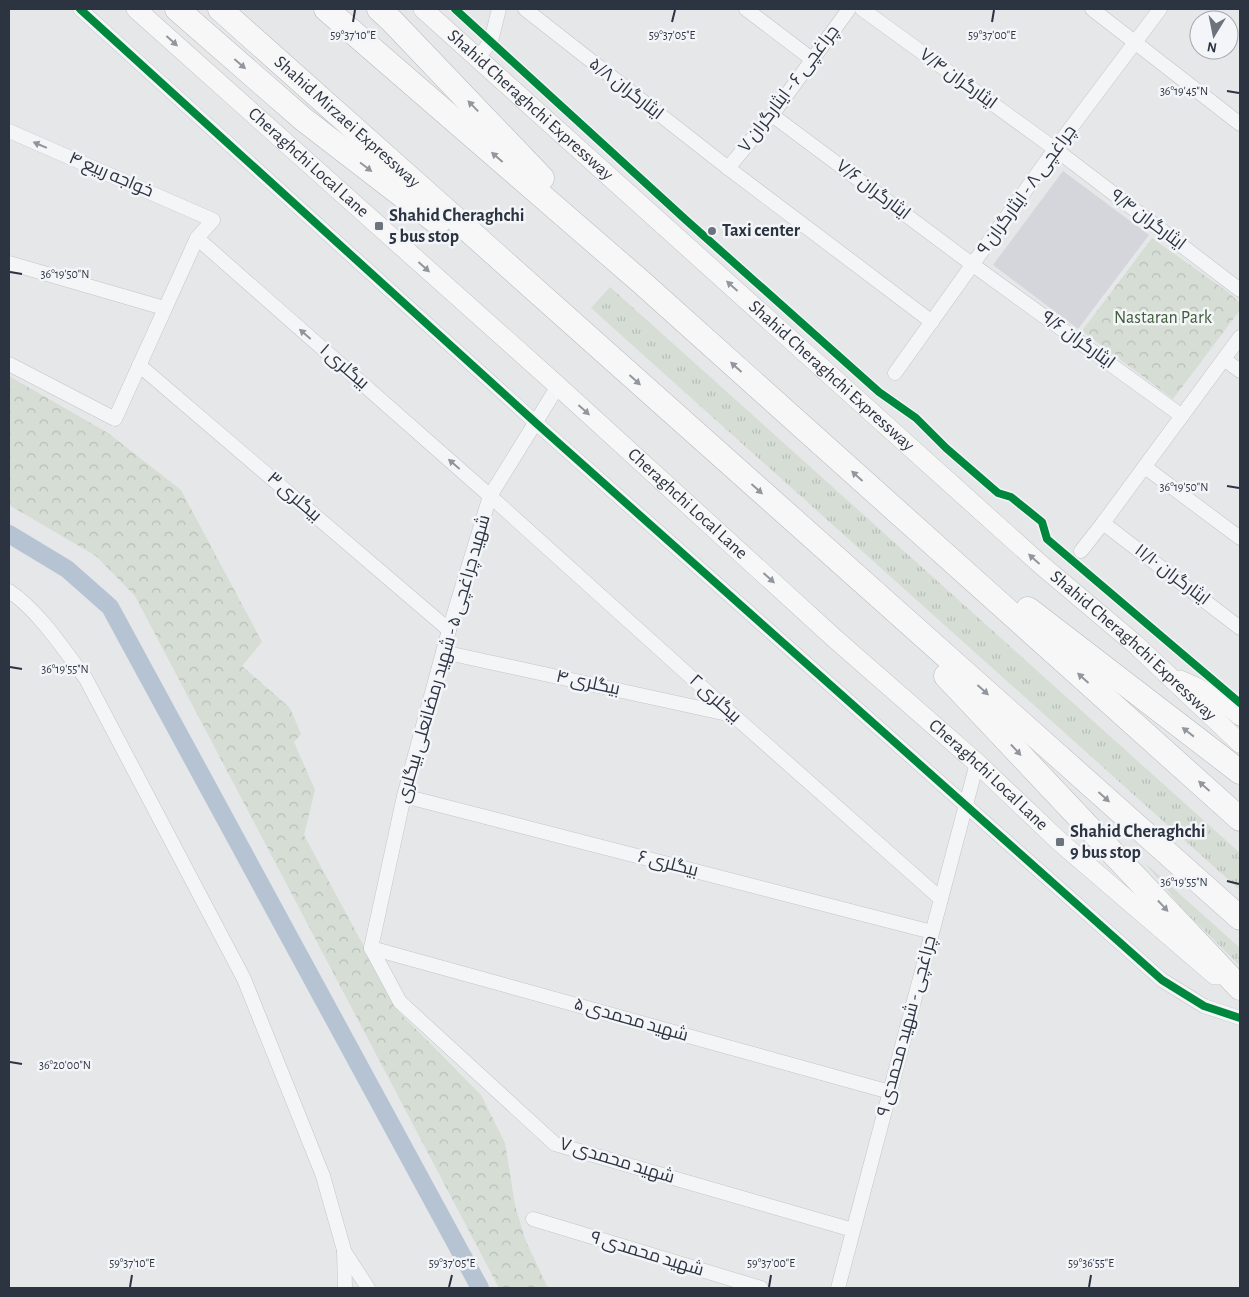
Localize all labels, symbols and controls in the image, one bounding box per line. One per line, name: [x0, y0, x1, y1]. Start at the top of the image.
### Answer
north arrow: [1189, 10, 1239, 60]
street label: چراغچی ۶ - ایثارگران ۷: [735, 21, 844, 157]
street label: Shahid Cheraghchi Expressway: [444, 27, 616, 184]
text: 59°37'10"E: [330, 29, 376, 41]
text: 59°37'05"E: [649, 29, 696, 41]
text: 59°37'00"E: [968, 29, 1016, 41]
one-way arrow: [166, 35, 178, 47]
text: N: [1206, 39, 1218, 55]
street label: ایثارگران ۷/۴: [915, 44, 1001, 114]
street label: Shahid Mirzaei Expressway: [271, 53, 423, 192]
street label: ایثارگران ۵/۸: [585, 54, 667, 124]
one-way arrow: [234, 58, 246, 70]
text: 36°19'45"N: [1160, 85, 1208, 97]
one-way arrow: [467, 100, 479, 112]
street label: Cheraghchi Local Lane: [245, 105, 372, 221]
street label: چراغچی ۸ - ایثارگران ۹: [973, 121, 1081, 259]
one-way arrow: [33, 140, 47, 148]
street label: خواجه ربیع ۴: [65, 149, 156, 203]
one-way arrow: [491, 152, 503, 163]
street label: ایثارگران ۷/۶: [832, 156, 914, 224]
one-way arrow: [359, 162, 372, 173]
street label: ایثارگران ۹/۴: [1107, 185, 1189, 255]
place label: Shahid Cheraghchi 5 bus stop: [389, 207, 525, 246]
marker: Shahid Cheraghchi 5 bus stop: [373, 220, 385, 232]
place label: Taxi center: [722, 222, 801, 240]
marker: Taxi center: [706, 225, 718, 237]
one-way arrow: [417, 261, 430, 272]
text: 36°19'50"N: [41, 268, 89, 280]
one-way arrow: [726, 280, 738, 292]
street label: Shahid Cheraghchi Expressway: [745, 297, 918, 455]
street label: ایثارگران ۹/۶: [1038, 307, 1118, 373]
park label: Nastaran Park: [1114, 309, 1213, 327]
one-way arrow: [299, 328, 312, 339]
street label: بیگلری ۱: [315, 341, 372, 394]
one-way arrow: [730, 362, 743, 373]
one-way arrow: [629, 375, 642, 386]
one-way arrow: [578, 404, 590, 416]
street label: Cheraghchi Local Lane: [624, 445, 751, 563]
one-way arrow: [448, 458, 460, 470]
street label: بیگلری ۳: [263, 469, 324, 526]
one-way arrow: [852, 470, 864, 482]
text: 36°19'50"N: [1160, 481, 1208, 493]
one-way arrow: [750, 483, 763, 494]
street label: شهید چراغچی ۵ - شهید رمضانعلی بیگلری: [393, 513, 496, 806]
street label: ایثارگران ۱۱/۱۰: [1131, 540, 1213, 610]
one-way arrow: [1028, 553, 1041, 564]
street label: Shahid Cheraghchi Expressway: [1047, 568, 1220, 725]
one-way arrow: [762, 572, 774, 584]
text: 36°19'55"N: [41, 663, 89, 675]
street label: بیگلری ۴: [554, 667, 622, 700]
street label: بیگلری ۲: [685, 671, 744, 727]
one-way arrow: [1077, 672, 1089, 684]
one-way arrow: [976, 684, 989, 695]
street label: Cheraghchi Local Lane: [925, 716, 1051, 834]
one-way arrow: [1181, 727, 1195, 737]
one-way arrow: [1010, 743, 1022, 755]
one-way arrow: [1198, 780, 1210, 792]
one-way arrow: [1098, 792, 1111, 803]
place label: Shahid Cheraghchi 9 bus stop: [1070, 823, 1206, 862]
marker: Shahid Cheraghchi 9 bus stop: [1054, 836, 1066, 848]
street label: بیگلری ۶: [636, 848, 700, 881]
text: 36°19'55"N: [1160, 876, 1208, 888]
one-way arrow: [1157, 900, 1169, 912]
street label: ۹ چراغچی - شهید محمدی: [873, 933, 942, 1119]
street label: شهید محمدی ۵: [572, 994, 690, 1046]
text: 36°20'00"N: [39, 1059, 91, 1071]
street label: شهید محمدی ۷: [557, 1134, 677, 1188]
street label: شهید محمدی ۹: [588, 1227, 706, 1281]
text: 59°37'10"E: [109, 1257, 155, 1269]
text: 59°37'05"E: [429, 1257, 476, 1269]
text: 59°37'00"E: [747, 1257, 795, 1269]
text: 59°36'55"E: [1068, 1257, 1114, 1269]

